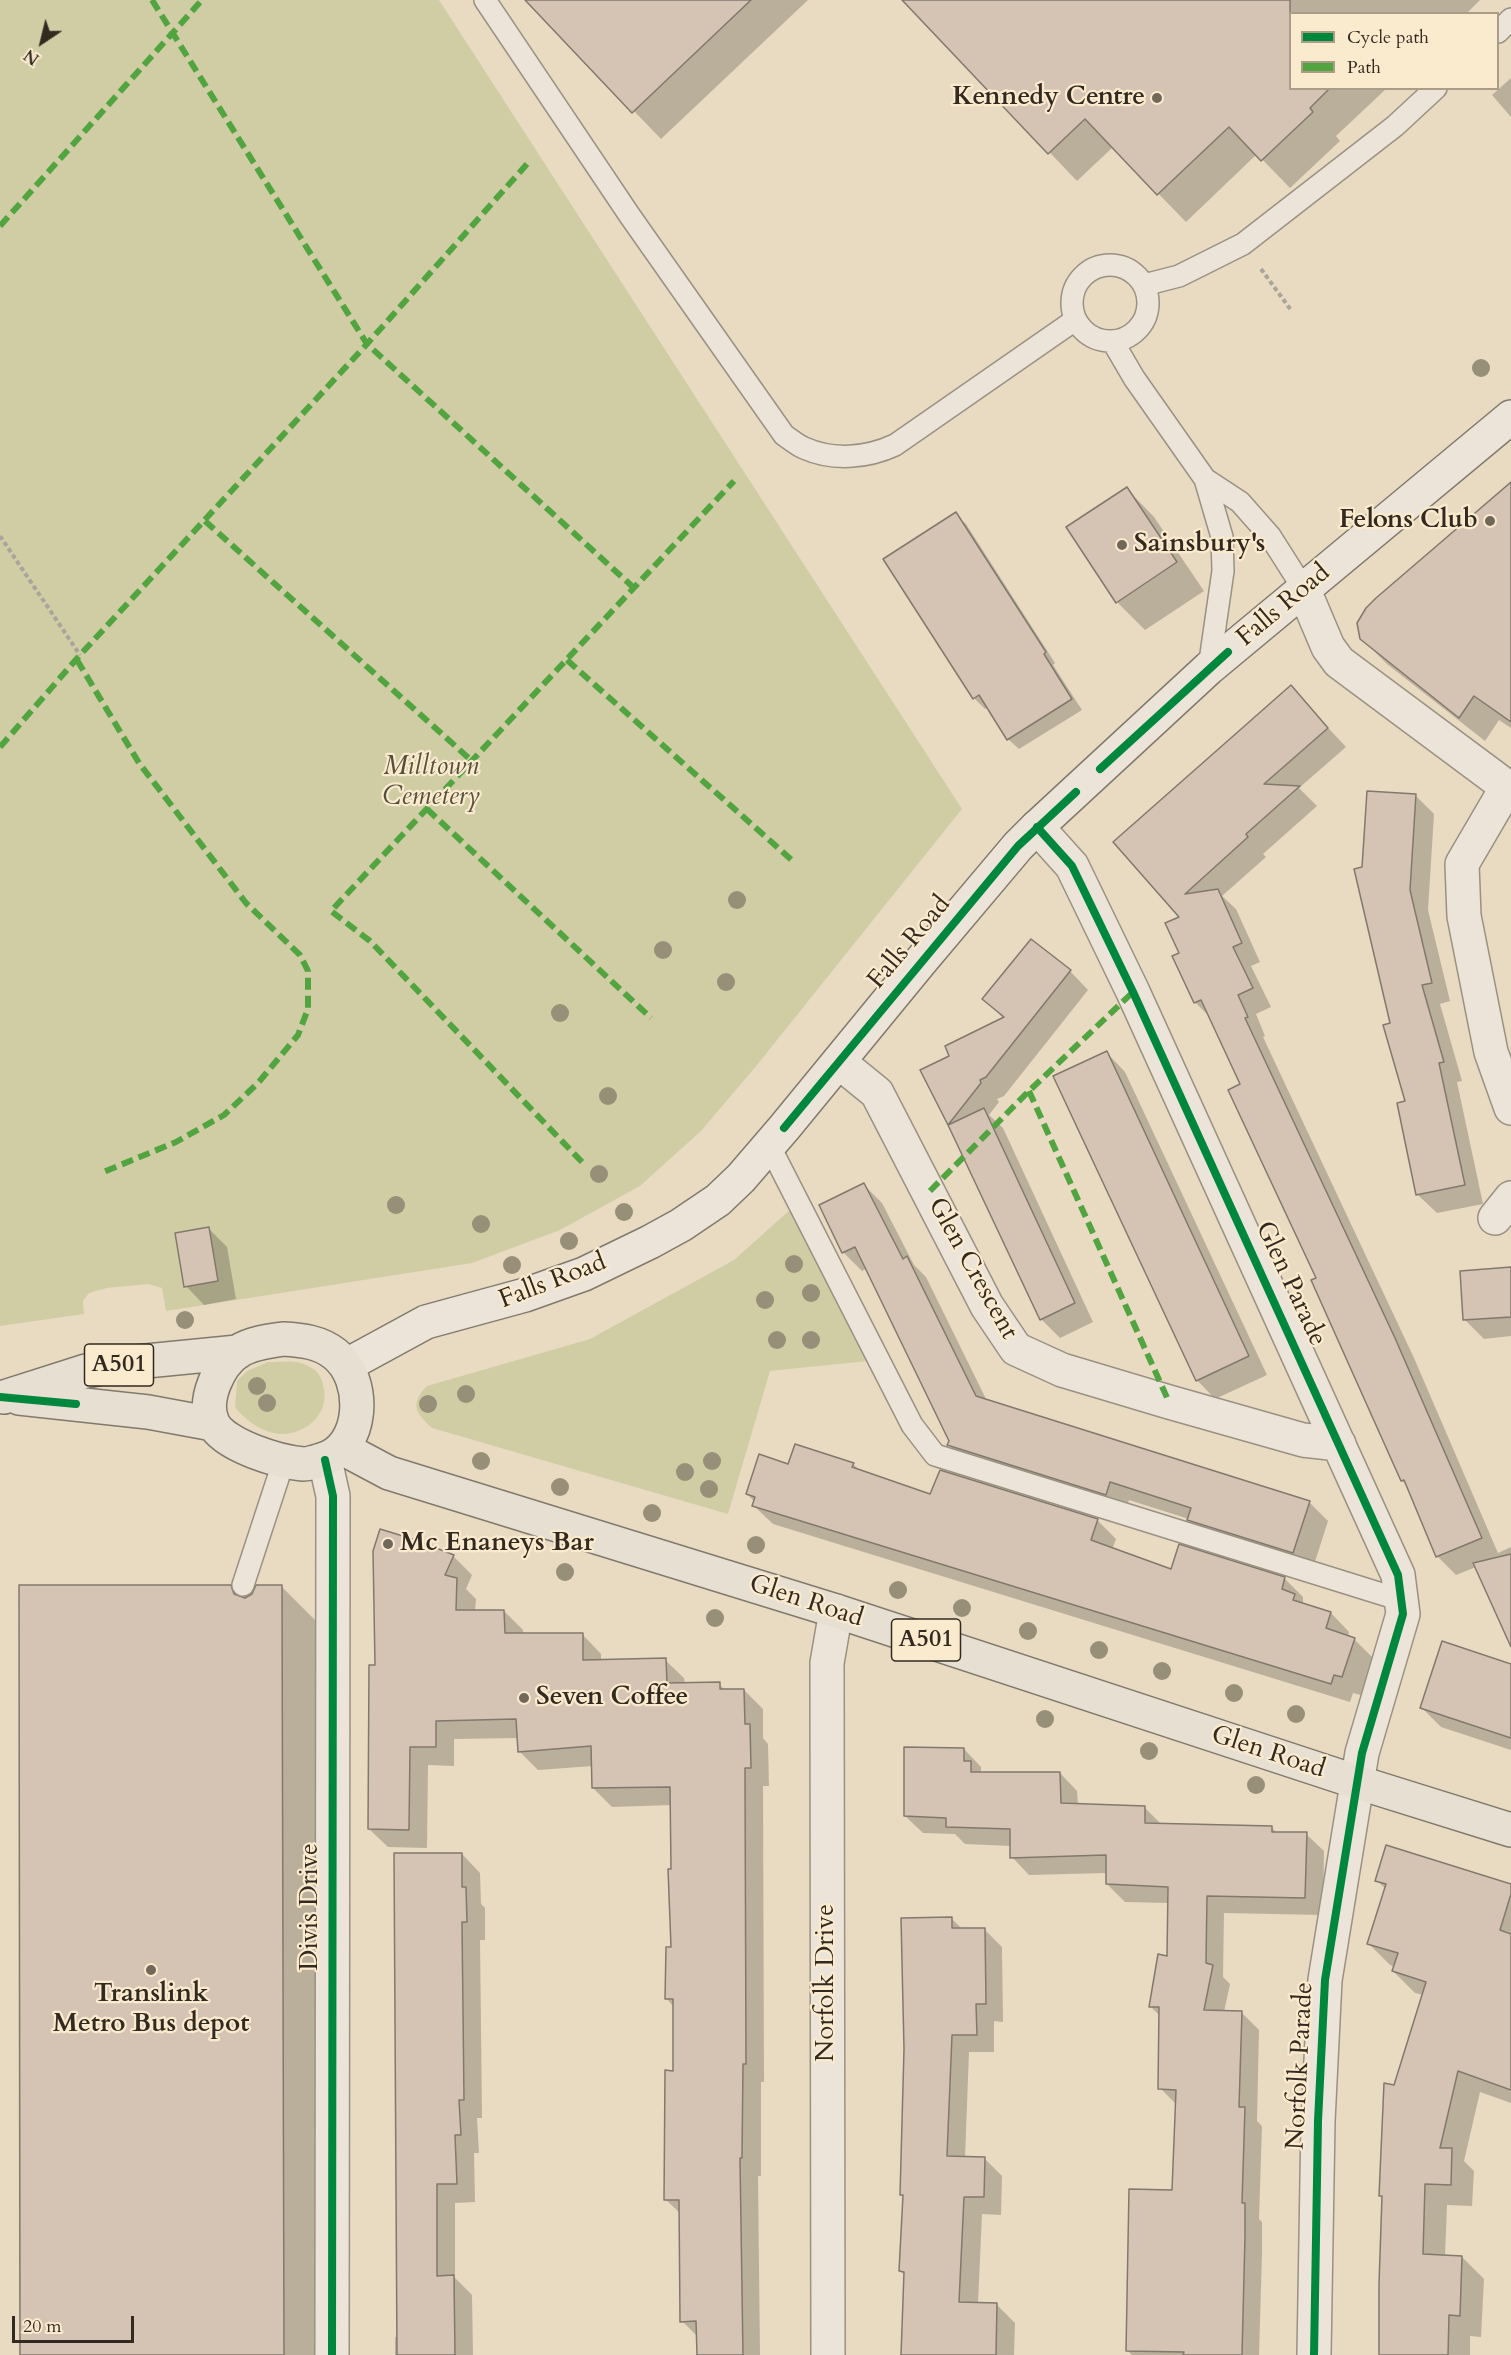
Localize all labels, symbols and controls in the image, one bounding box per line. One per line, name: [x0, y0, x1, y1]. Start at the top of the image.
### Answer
north arrow: [12, 12, 72, 72]
legend: [1289, 12, 1499, 90]
text: Cycle path: [1347, 25, 1429, 50]
text: N: [20, 44, 44, 70]
text: Path: [1347, 55, 1381, 80]
place label: Kennedy Centre: [952, 82, 1145, 114]
marker: Kennedy Centre: [1150, 91, 1164, 105]
place label: Felons Club: [1339, 505, 1478, 537]
marker: Felons Club: [1483, 514, 1497, 528]
place label: Sainsbury's: [1134, 529, 1265, 561]
marker: Sainsbury's: [1115, 538, 1129, 552]
street label: Falls Road: [1231, 558, 1337, 654]
park label: Milltown Cemetery: [382, 752, 480, 814]
street label: Falls Road: [862, 890, 958, 996]
street label: Glen Crescent: [920, 1193, 1024, 1345]
street label: Glen Parade: [1248, 1217, 1332, 1351]
street label: Falls Road: [495, 1247, 611, 1317]
road number: A501: [84, 1344, 154, 1386]
place label: Mc Enaneys Bar: [400, 1528, 594, 1560]
marker: Mc Enaneys Bar: [381, 1537, 395, 1551]
street label: Glen Road: [745, 1569, 867, 1635]
road number: A501: [892, 1619, 960, 1661]
place label: Seven Coffee: [536, 1682, 688, 1714]
marker: Seven Coffee: [517, 1691, 531, 1705]
street label: Glen Road: [1207, 1720, 1329, 1786]
street label: Divis Drive: [295, 1843, 327, 1971]
street label: Norfolk Drive: [811, 1904, 843, 2062]
marker: Translink Metro Bus depot: [144, 1963, 158, 1977]
place label: Translink Metro Bus depot: [53, 1979, 249, 2040]
street label: Norfolk Parade: [1281, 1981, 1321, 2151]
scale bar: [15, 2304, 136, 2342]
text: 20 m: [23, 2314, 62, 2339]

